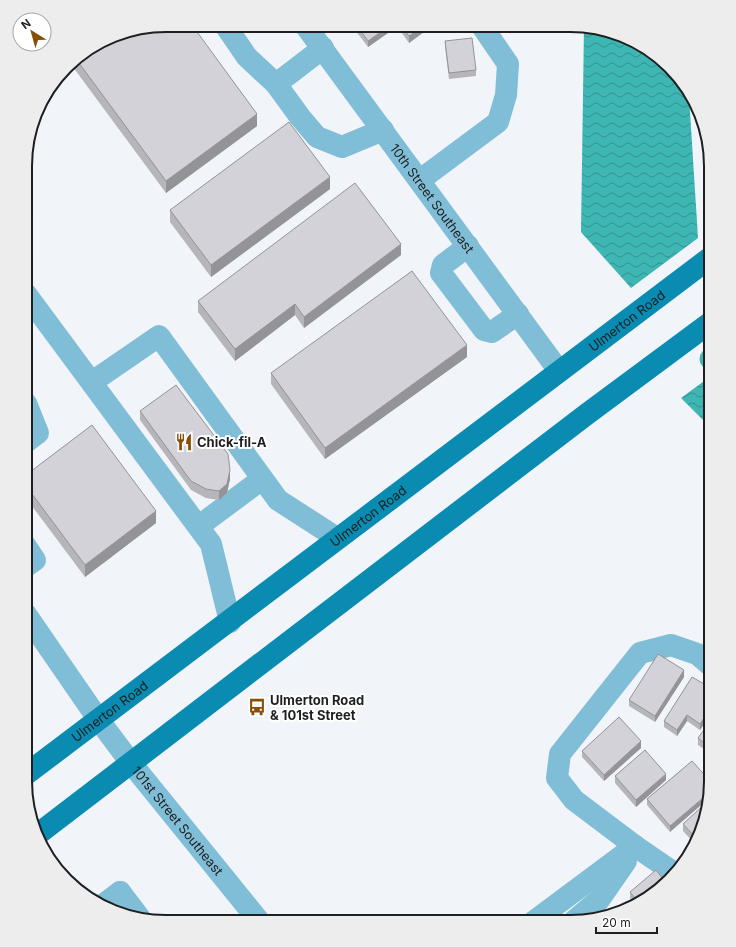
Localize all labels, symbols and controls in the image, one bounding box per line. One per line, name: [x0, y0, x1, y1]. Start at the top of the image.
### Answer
north arrow: [12, 12, 52, 52]
text: N: [18, 16, 34, 32]
street label: 10th Street Southeast: [387, 141, 478, 256]
street label: Ulmerton Road: [585, 287, 668, 355]
restaurant icon: Chick-fil-A: [174, 432, 194, 452]
place label: Chick-fil-A: [197, 434, 267, 450]
street label: Ulmerton Road: [327, 482, 410, 550]
street label: Ulmerton Road: [68, 677, 151, 745]
place label: Ulmerton Road & 101st Street: [270, 692, 364, 723]
bus stop icon: Ulmerton Road & 101st Street: [247, 697, 267, 717]
street label: 101st Street Southeast: [129, 763, 227, 879]
scale bar: [596, 909, 657, 935]
text: 20 m: [602, 915, 631, 930]

